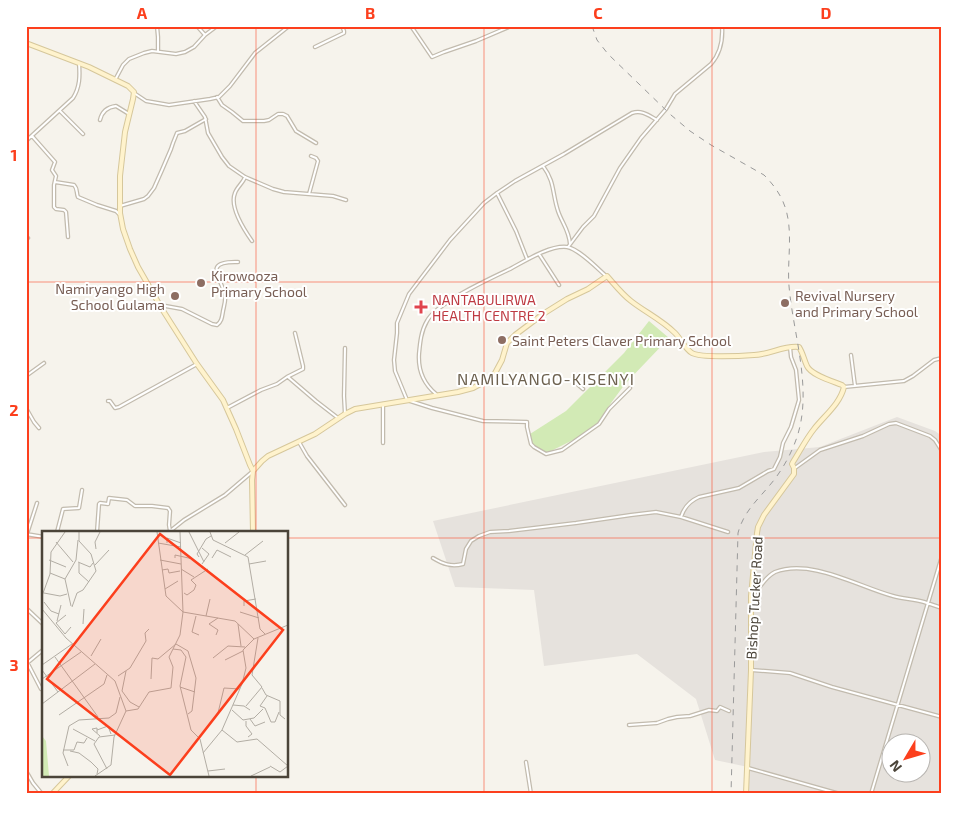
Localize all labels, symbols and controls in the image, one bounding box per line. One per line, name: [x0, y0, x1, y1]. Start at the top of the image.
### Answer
text: A: [137, 3, 148, 22]
text: B: [365, 3, 375, 22]
text: C: [593, 3, 603, 22]
text: D: [821, 3, 832, 22]
text: 1: [11, 145, 17, 164]
place label: Kirowooza Primary School: [211, 267, 308, 300]
marker: Kirowooza Primary School: [195, 277, 207, 289]
place label: Namiryango High School Gulama: [55, 280, 165, 313]
place label: Revival Nursery and Primary School: [795, 287, 919, 320]
marker: Namiryango High School Gulama: [169, 290, 181, 302]
place label: NANTABULIRWA HEALTH CENTRE 2: [432, 291, 546, 324]
marker: Revival Nursery and Primary School: [779, 297, 791, 309]
marker: NANTABULIRWA HEALTH CENTRE 2: [414, 300, 428, 314]
place label: Saint Peters Claver Primary School: [512, 332, 732, 349]
marker: Saint Peters Claver Primary School: [496, 334, 508, 346]
district label: NAMILYANGO-KISENYI: [457, 369, 635, 388]
text: 2: [9, 400, 19, 419]
inset map: [42, 531, 289, 778]
street label: Bishop Tucker Road: [742, 536, 766, 660]
text: 3: [9, 655, 19, 674]
north arrow: [880, 732, 930, 782]
text: N: [886, 757, 905, 776]

